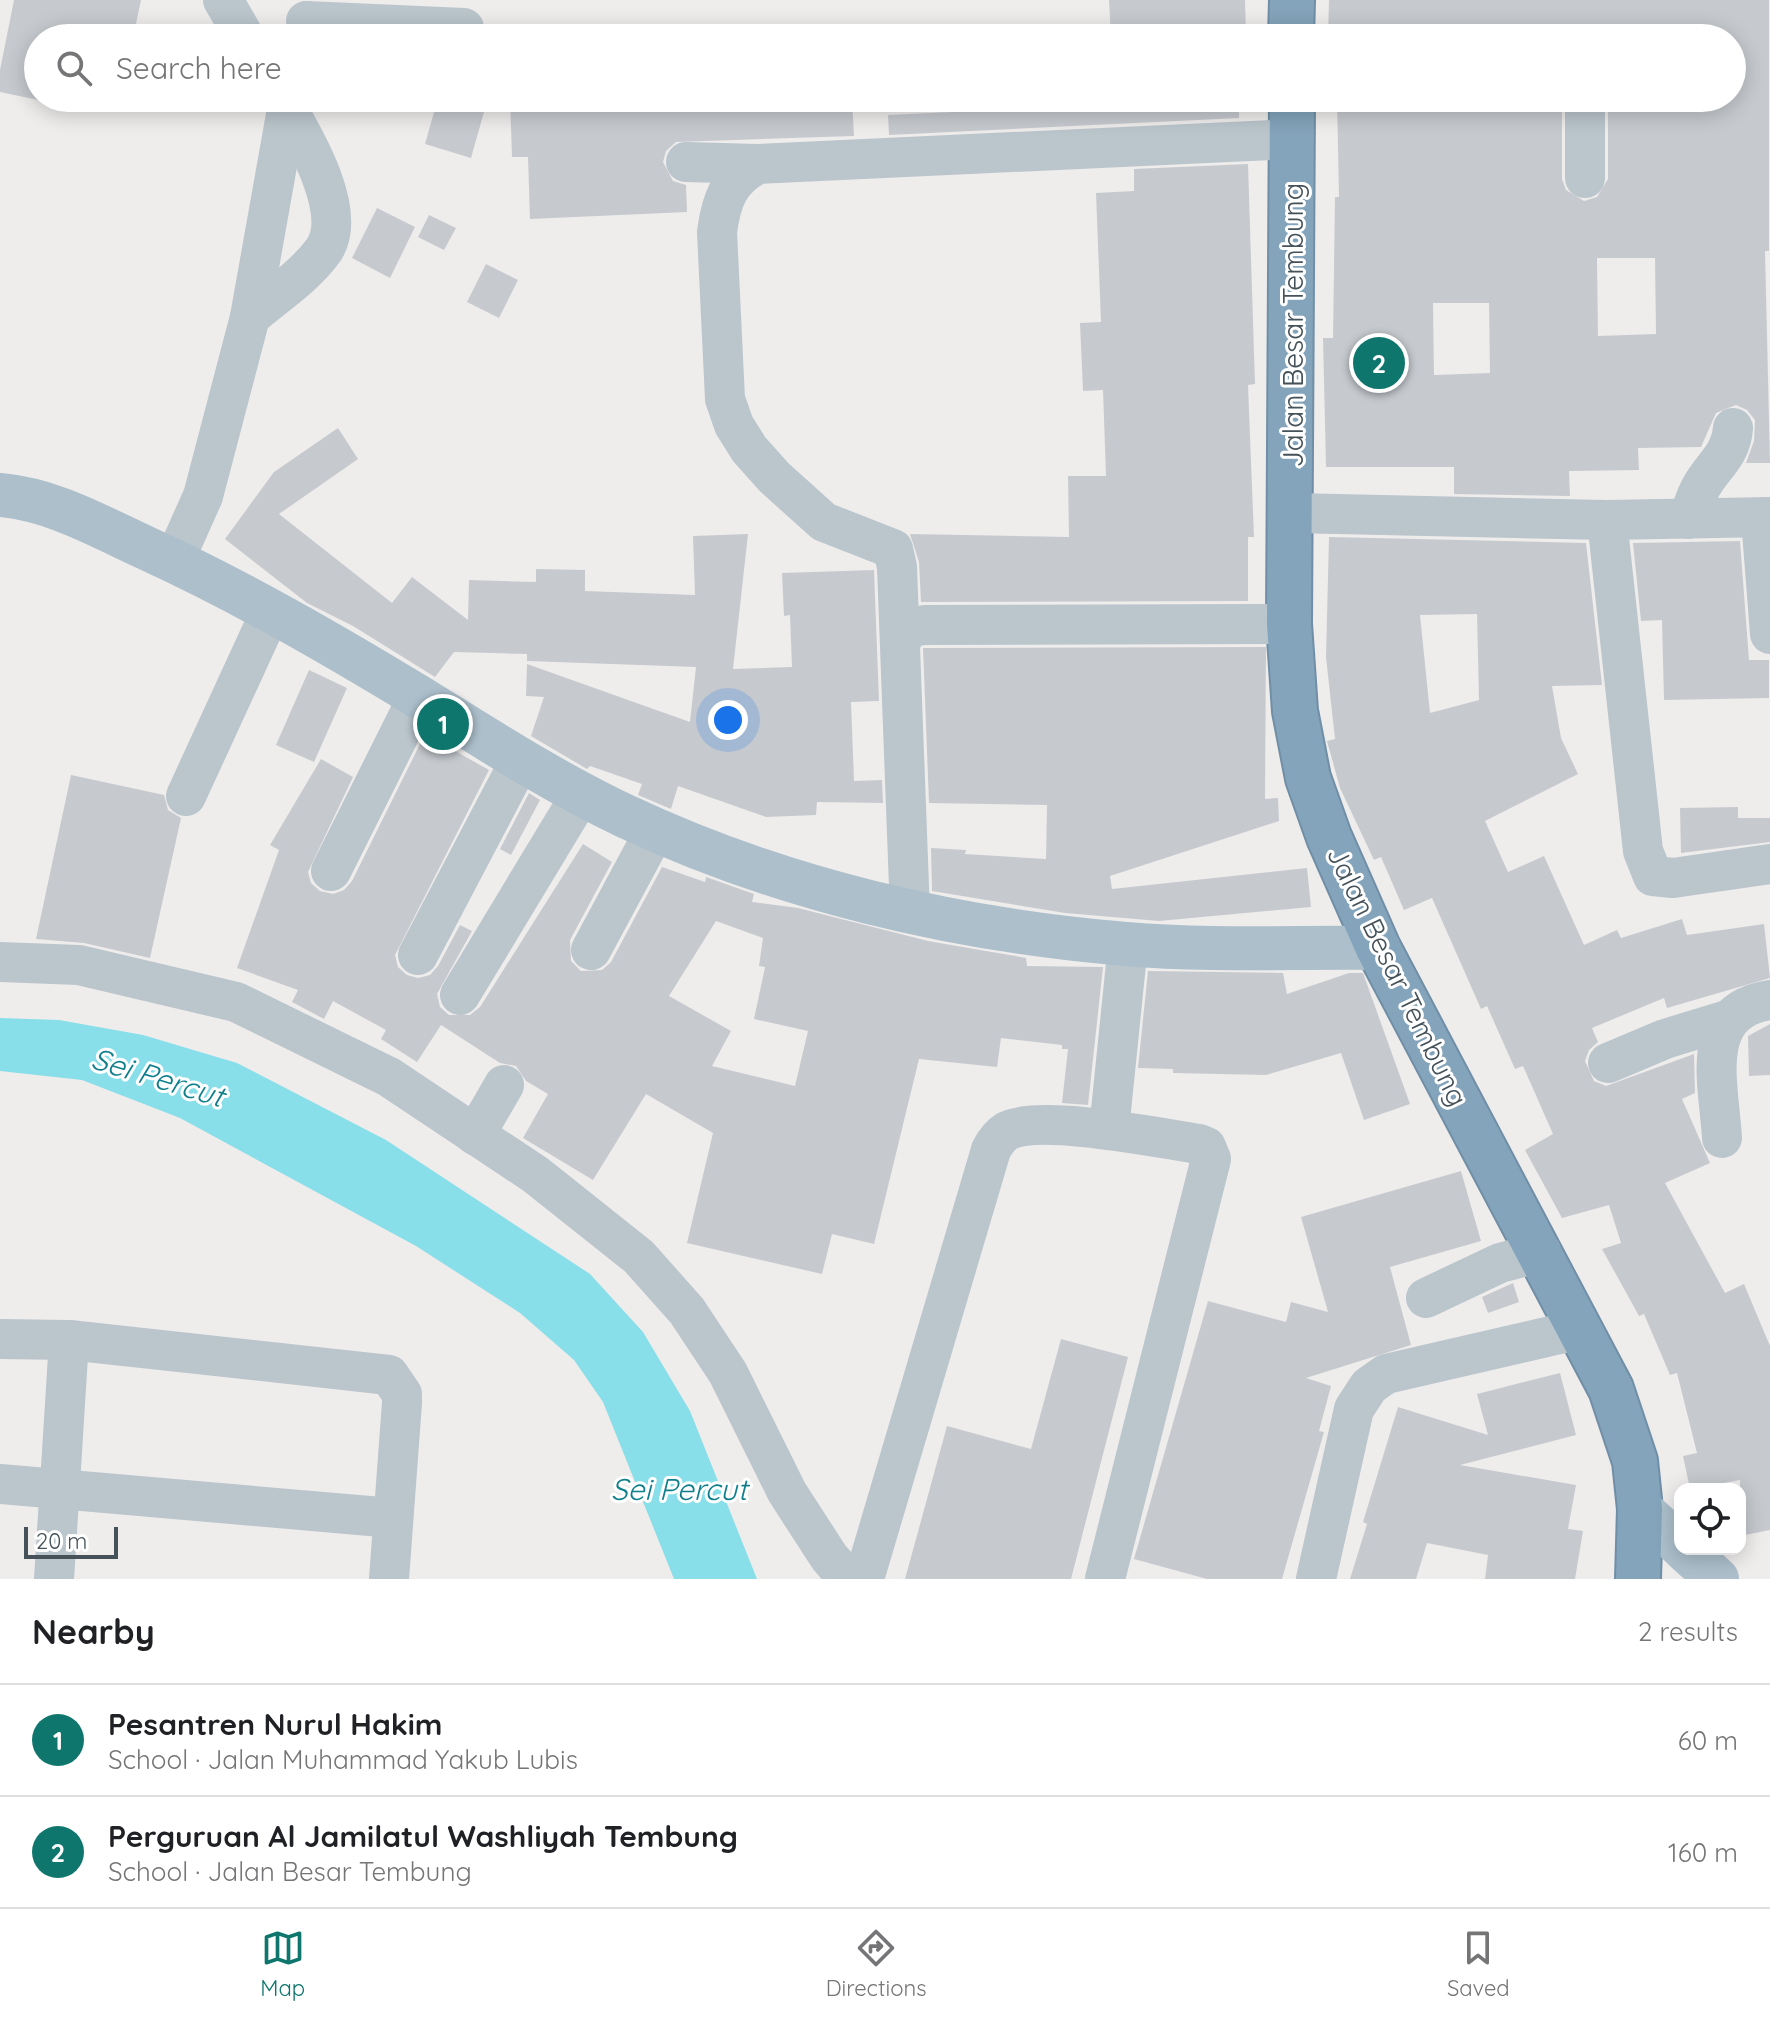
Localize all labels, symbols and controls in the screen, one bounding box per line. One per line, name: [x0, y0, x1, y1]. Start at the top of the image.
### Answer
search box: [24, 24, 1746, 112]
icon: search: [52, 46, 96, 90]
text: Search here: [116, 49, 282, 87]
street label: Jalan Besar Tembung: [1275, 183, 1310, 467]
pin: 2: [1353, 333, 1405, 393]
pin: 1: [417, 694, 469, 754]
your location: [708, 700, 748, 740]
street label: Jalan Besar Tembung: [1320, 840, 1476, 1112]
water label: Sei Percut: [87, 1039, 232, 1116]
water label: Sei Percut: [611, 1470, 750, 1508]
map controls: [1674, 1483, 1746, 1555]
button: locate: [1674, 1483, 1746, 1555]
scale bar: [24, 1523, 118, 1559]
text: 20 m: [36, 1527, 87, 1555]
text: Nearby: [32, 1610, 155, 1653]
text: 2 results: [1638, 1615, 1738, 1648]
text: Pesantren Nurul Hakim: [108, 1705, 443, 1743]
text: 1: [53, 1724, 63, 1757]
text: 60 m: [1678, 1724, 1738, 1757]
text: School · Jalan Muhammad Yakub Lubis: [108, 1743, 578, 1776]
text: Perguruan Al Jamilatul Washliyah Tembung: [108, 1817, 738, 1855]
text: 2: [51, 1836, 65, 1869]
text: 160 m: [1668, 1836, 1738, 1869]
text: School · Jalan Besar Tembung: [108, 1855, 472, 1888]
tab: Map: [260, 1926, 305, 2002]
tab: Directions: [826, 1926, 926, 2002]
tab: Saved: [1447, 1926, 1510, 2002]

